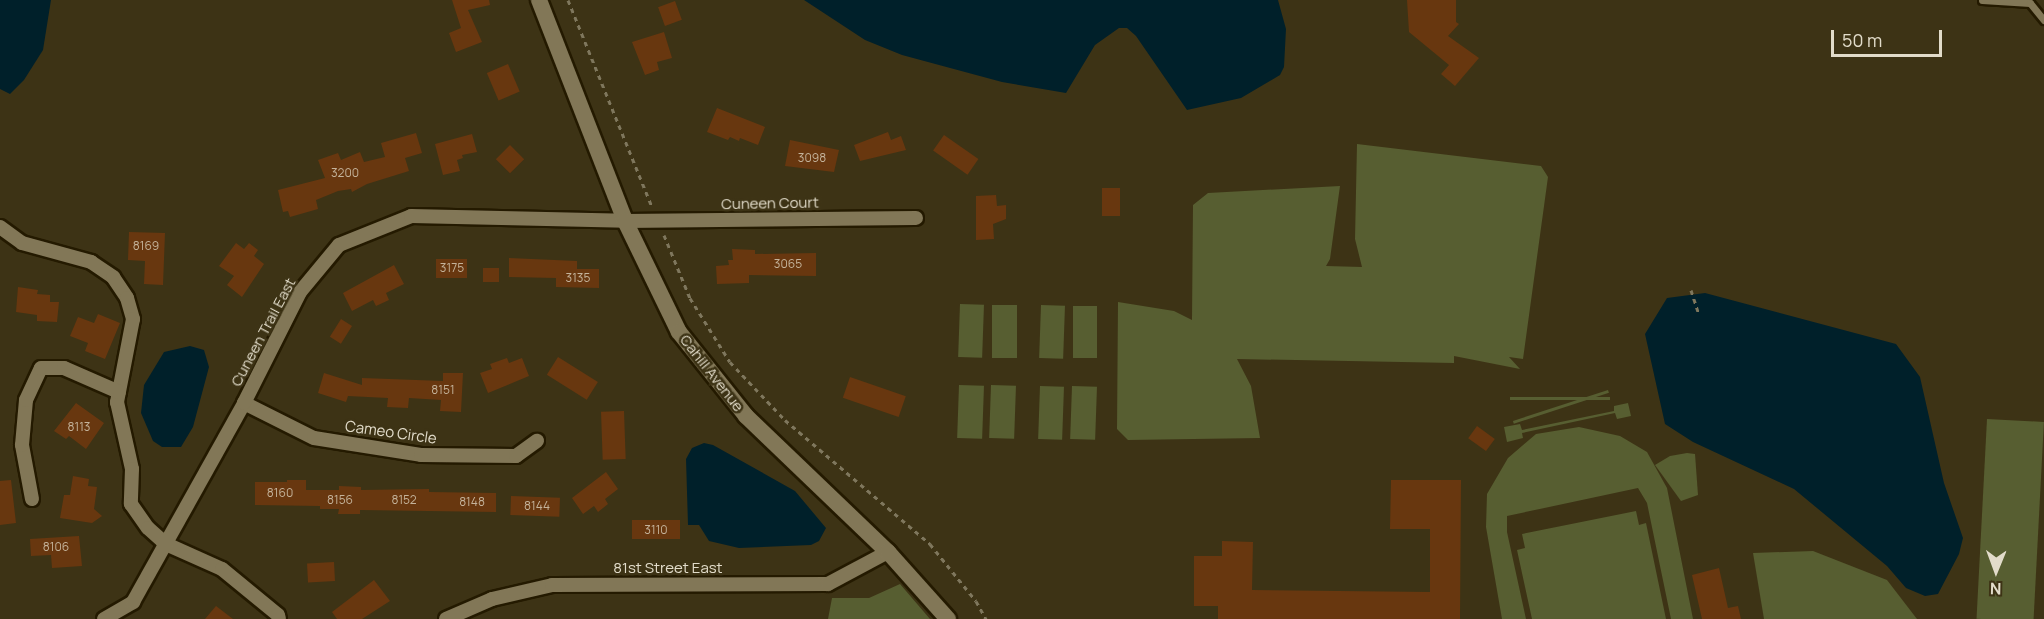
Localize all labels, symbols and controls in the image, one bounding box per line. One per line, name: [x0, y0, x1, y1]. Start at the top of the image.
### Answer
scale bar: [1834, 18, 1945, 56]
text: 50 m: [1842, 28, 1882, 52]
house number: 3098: [798, 151, 826, 165]
house number: 3200: [331, 166, 359, 180]
street label: Cuneen Court: [721, 193, 819, 213]
house number: 8169: [133, 239, 159, 253]
house number: 3065: [774, 257, 802, 271]
house number: 3175: [440, 261, 464, 275]
house number: 3135: [566, 271, 590, 285]
street label: Cuneen Trail East: [227, 275, 299, 389]
street label: Cahill Avenue: [676, 331, 748, 415]
house number: 8151: [431, 383, 455, 397]
street label: Cameo Circle: [344, 417, 438, 447]
house number: 8113: [68, 420, 90, 434]
house number: 8160: [267, 486, 293, 500]
house number: 8156: [327, 493, 353, 507]
house number: 8152: [391, 493, 417, 507]
house number: 8148: [459, 495, 485, 509]
house number: 8144: [524, 499, 550, 513]
house number: 3110: [644, 523, 668, 537]
house number: 8106: [43, 540, 69, 554]
north arrow: [1966, 541, 2026, 601]
street label: 81st Street East: [613, 559, 723, 577]
text: N: [1990, 578, 2002, 600]

